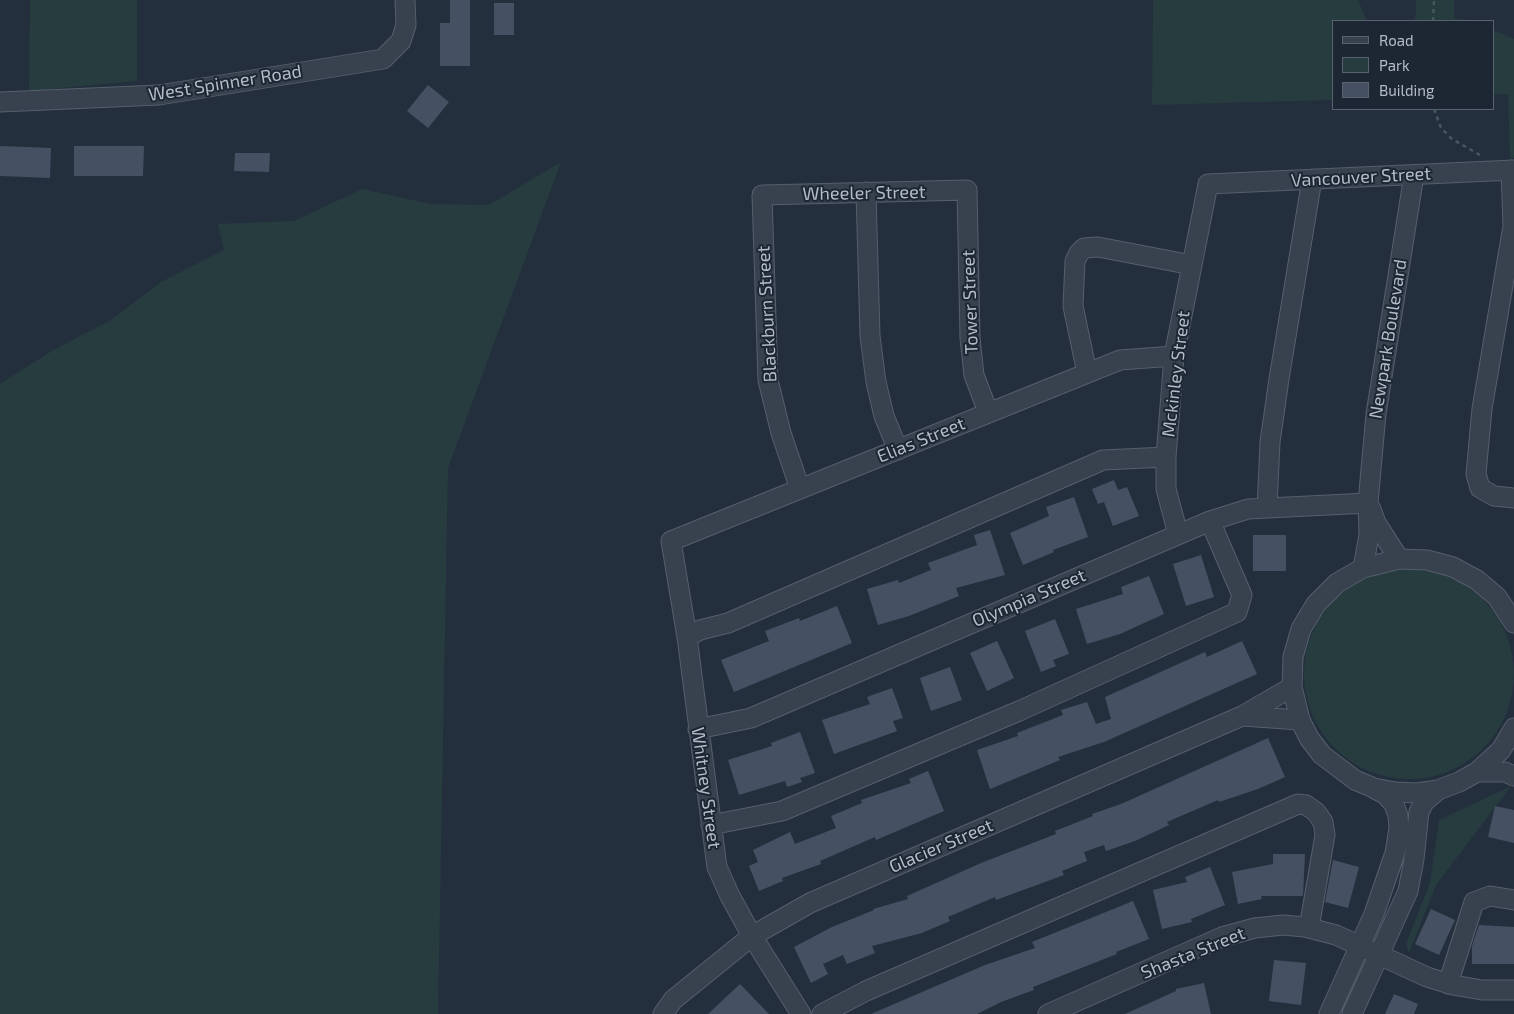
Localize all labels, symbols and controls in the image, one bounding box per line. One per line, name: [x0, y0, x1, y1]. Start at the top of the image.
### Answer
legend: [1332, 20, 1494, 110]
text: Road: [1379, 31, 1414, 49]
text: Park: [1379, 56, 1410, 74]
street label: West Spinner Road: [147, 60, 303, 106]
text: Building: [1379, 81, 1434, 99]
street label: Vancouver Street: [1290, 163, 1432, 191]
street label: Wheeler Street: [802, 181, 926, 205]
street label: Blackburn Street: [753, 245, 781, 383]
street label: Tower Street: [957, 249, 983, 355]
street label: Newpark Boulevard: [1365, 258, 1411, 420]
street label: Mckinley Street: [1158, 310, 1194, 438]
street label: Elias Street: [874, 413, 968, 467]
street label: Olympia Street: [969, 564, 1089, 632]
street label: Whitney Street: [687, 726, 725, 850]
street label: Glacier Street: [886, 814, 996, 878]
street label: Shasta Street: [1138, 922, 1248, 984]

